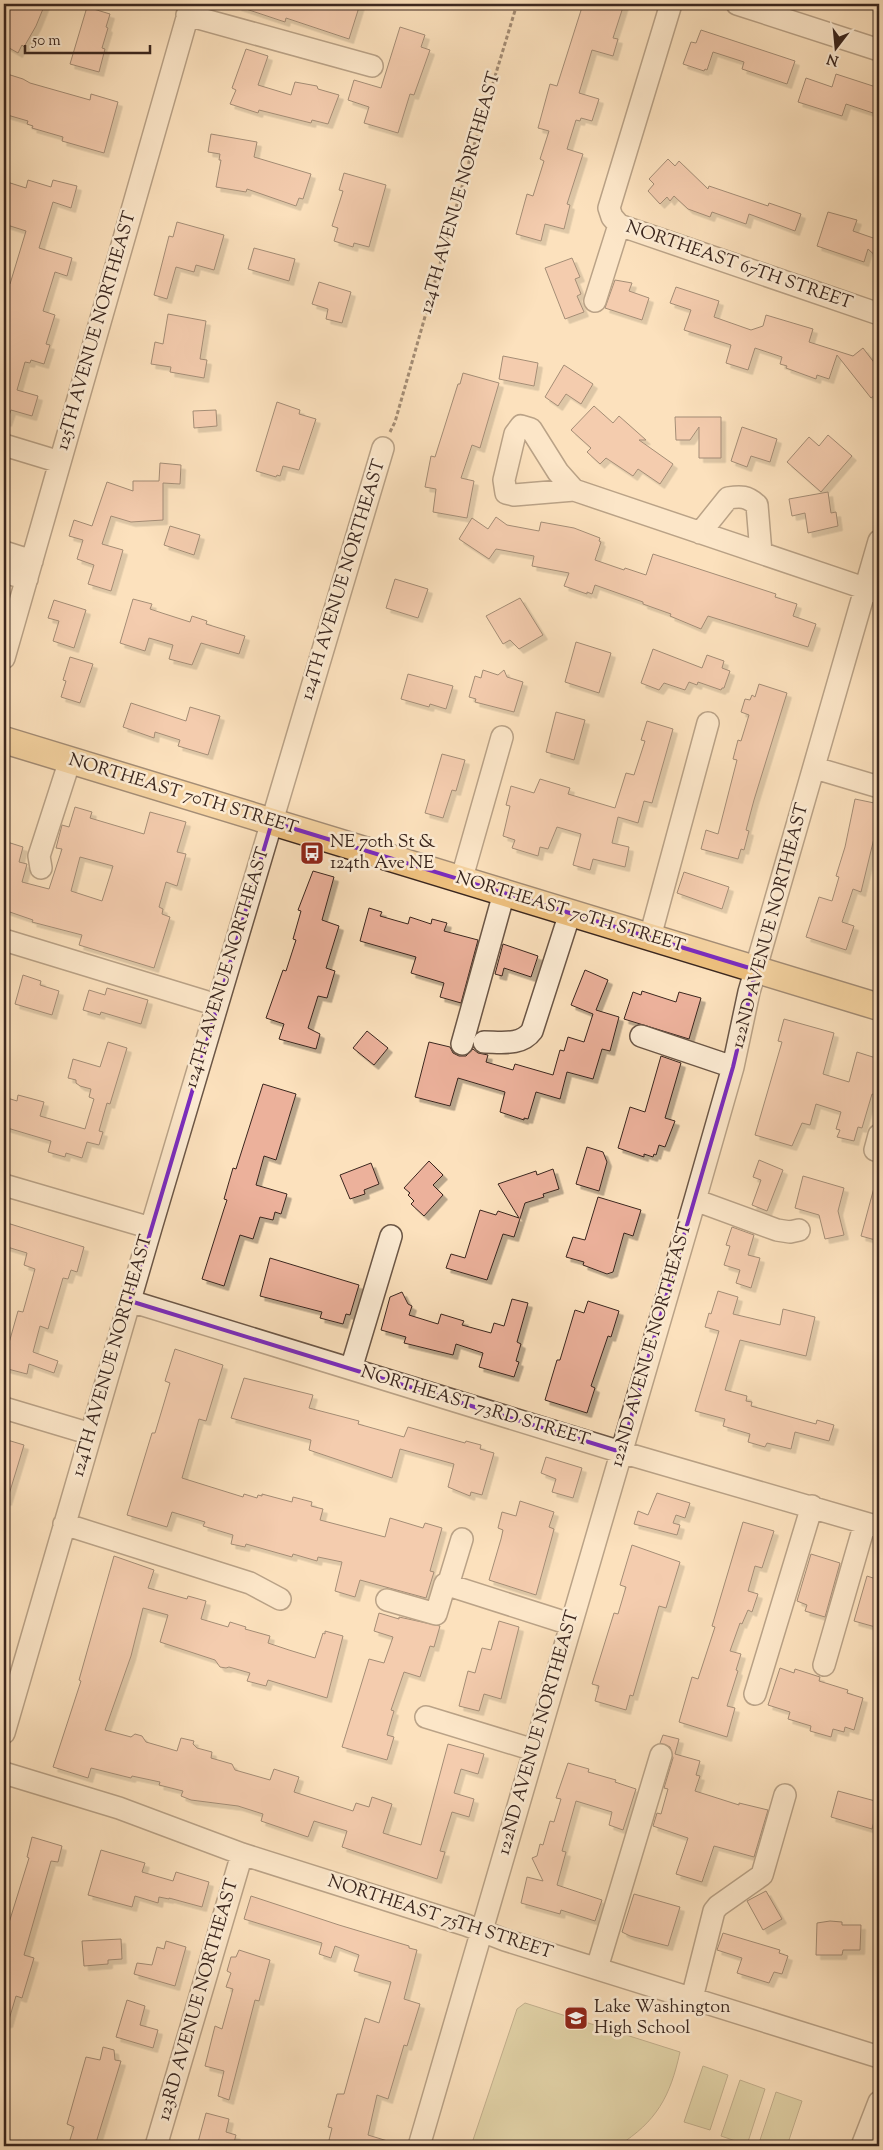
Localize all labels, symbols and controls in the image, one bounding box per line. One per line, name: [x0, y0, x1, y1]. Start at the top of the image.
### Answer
scale bar: [25, 22, 150, 54]
north arrow: [810, 22, 860, 72]
text: 50 m: [31, 31, 61, 52]
text: N: [825, 47, 841, 70]
street label: 124TH AVENUE NORTHEAST: [414, 69, 508, 317]
street label: 125TH AVENUE NORTHEAST: [50, 208, 144, 454]
street label: NORTHEAST 67TH STREET: [622, 215, 856, 317]
street label: 124TH AVENUE NORTHEAST: [295, 456, 393, 704]
street label: NORTHEAST 70TH STREET: [65, 748, 301, 842]
street label: 122ND AVENUE NORTHEAST: [726, 800, 816, 1052]
place label: NE 70th St & 124th Ave NE: [330, 830, 436, 877]
bus stop icon: NE 70th St & 124th Ave NE: [299, 840, 325, 866]
street label: 124TH AVENUE NORTHEAST: [179, 844, 277, 1092]
street label: NORTHEAST 70TH STREET: [452, 866, 688, 960]
street label: 122ND AVENUE NORTHEAST: [605, 1219, 699, 1470]
street label: 124TH AVENUE NORTHEAST: [66, 1232, 160, 1480]
street label: NORTHEAST 73RD STREET: [357, 1360, 593, 1454]
street label: 122ND AVENUE NORTHEAST: [492, 1607, 586, 1858]
street label: NORTHEAST 75TH STREET: [324, 1869, 556, 1967]
street label: 123RD AVENUE NORTHEAST: [152, 1876, 246, 2124]
place label: Lake Washington High School: [594, 1995, 731, 2042]
school or university icon: Lake Washington High School: [563, 2005, 589, 2031]

